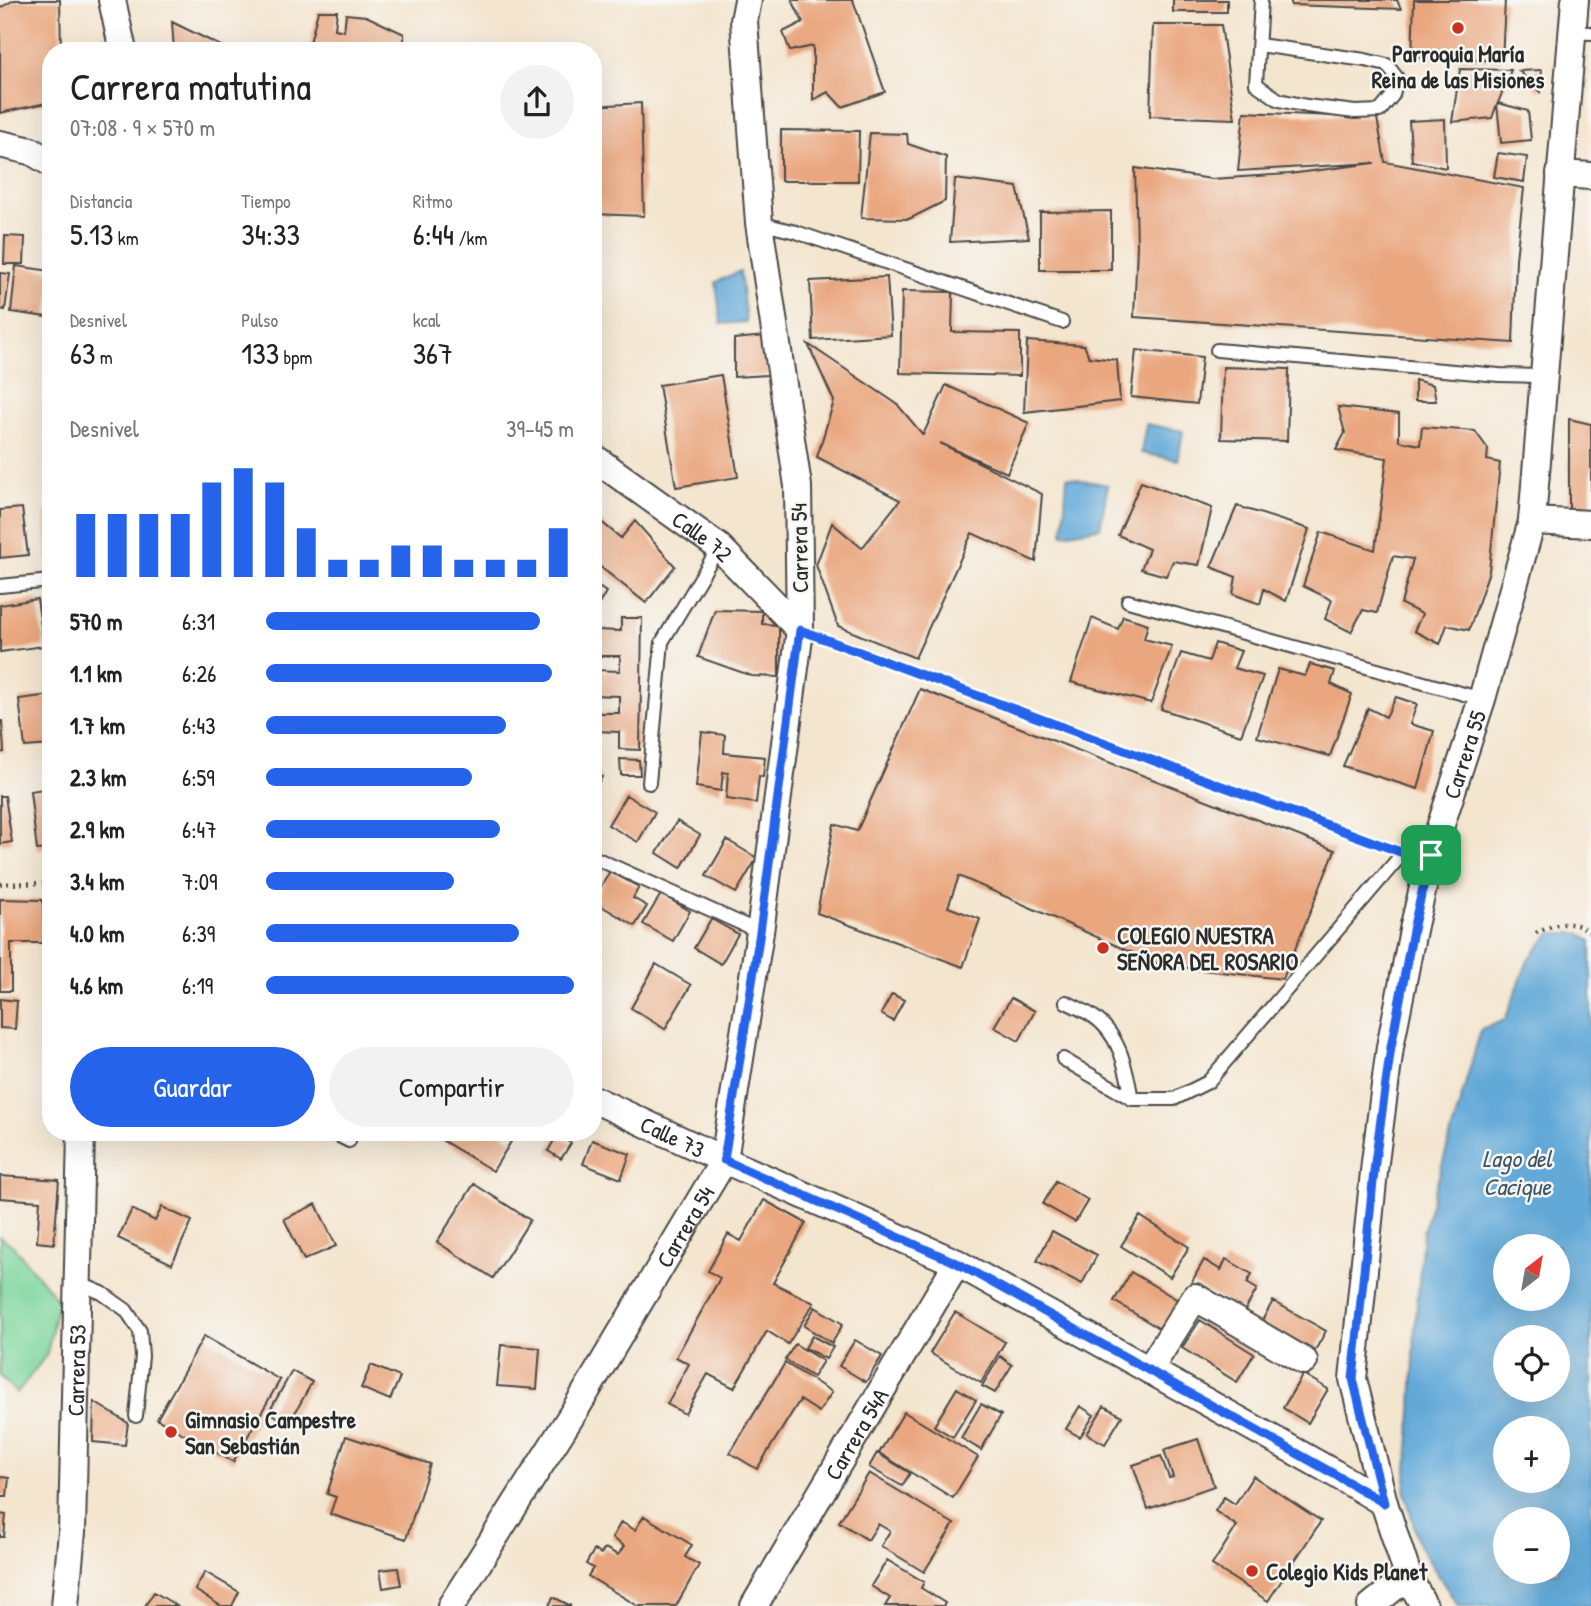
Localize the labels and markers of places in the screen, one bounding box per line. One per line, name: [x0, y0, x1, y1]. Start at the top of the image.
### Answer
marker: Parroquia María Reina de las Misiones: [1450, 20, 1466, 36]
place label: Parroquia María Reina de las Misiones: [1372, 38, 1544, 95]
pin: [1401, 825, 1461, 885]
place label: COLEGIO NUESTRA SEÑORA DEL ROSARIO: [1117, 920, 1298, 977]
marker: COLEGIO NUESTRA SEÑORA DEL ROSARIO: [1095, 940, 1111, 956]
place label: Gimnasio Campestre San Sebastián: [185, 1404, 357, 1461]
marker: Gimnasio Campestre San Sebastián: [163, 1424, 179, 1440]
place label: Colegio Kids Planet: [1266, 1556, 1428, 1588]
marker: Colegio Kids Planet: [1244, 1563, 1260, 1579]

